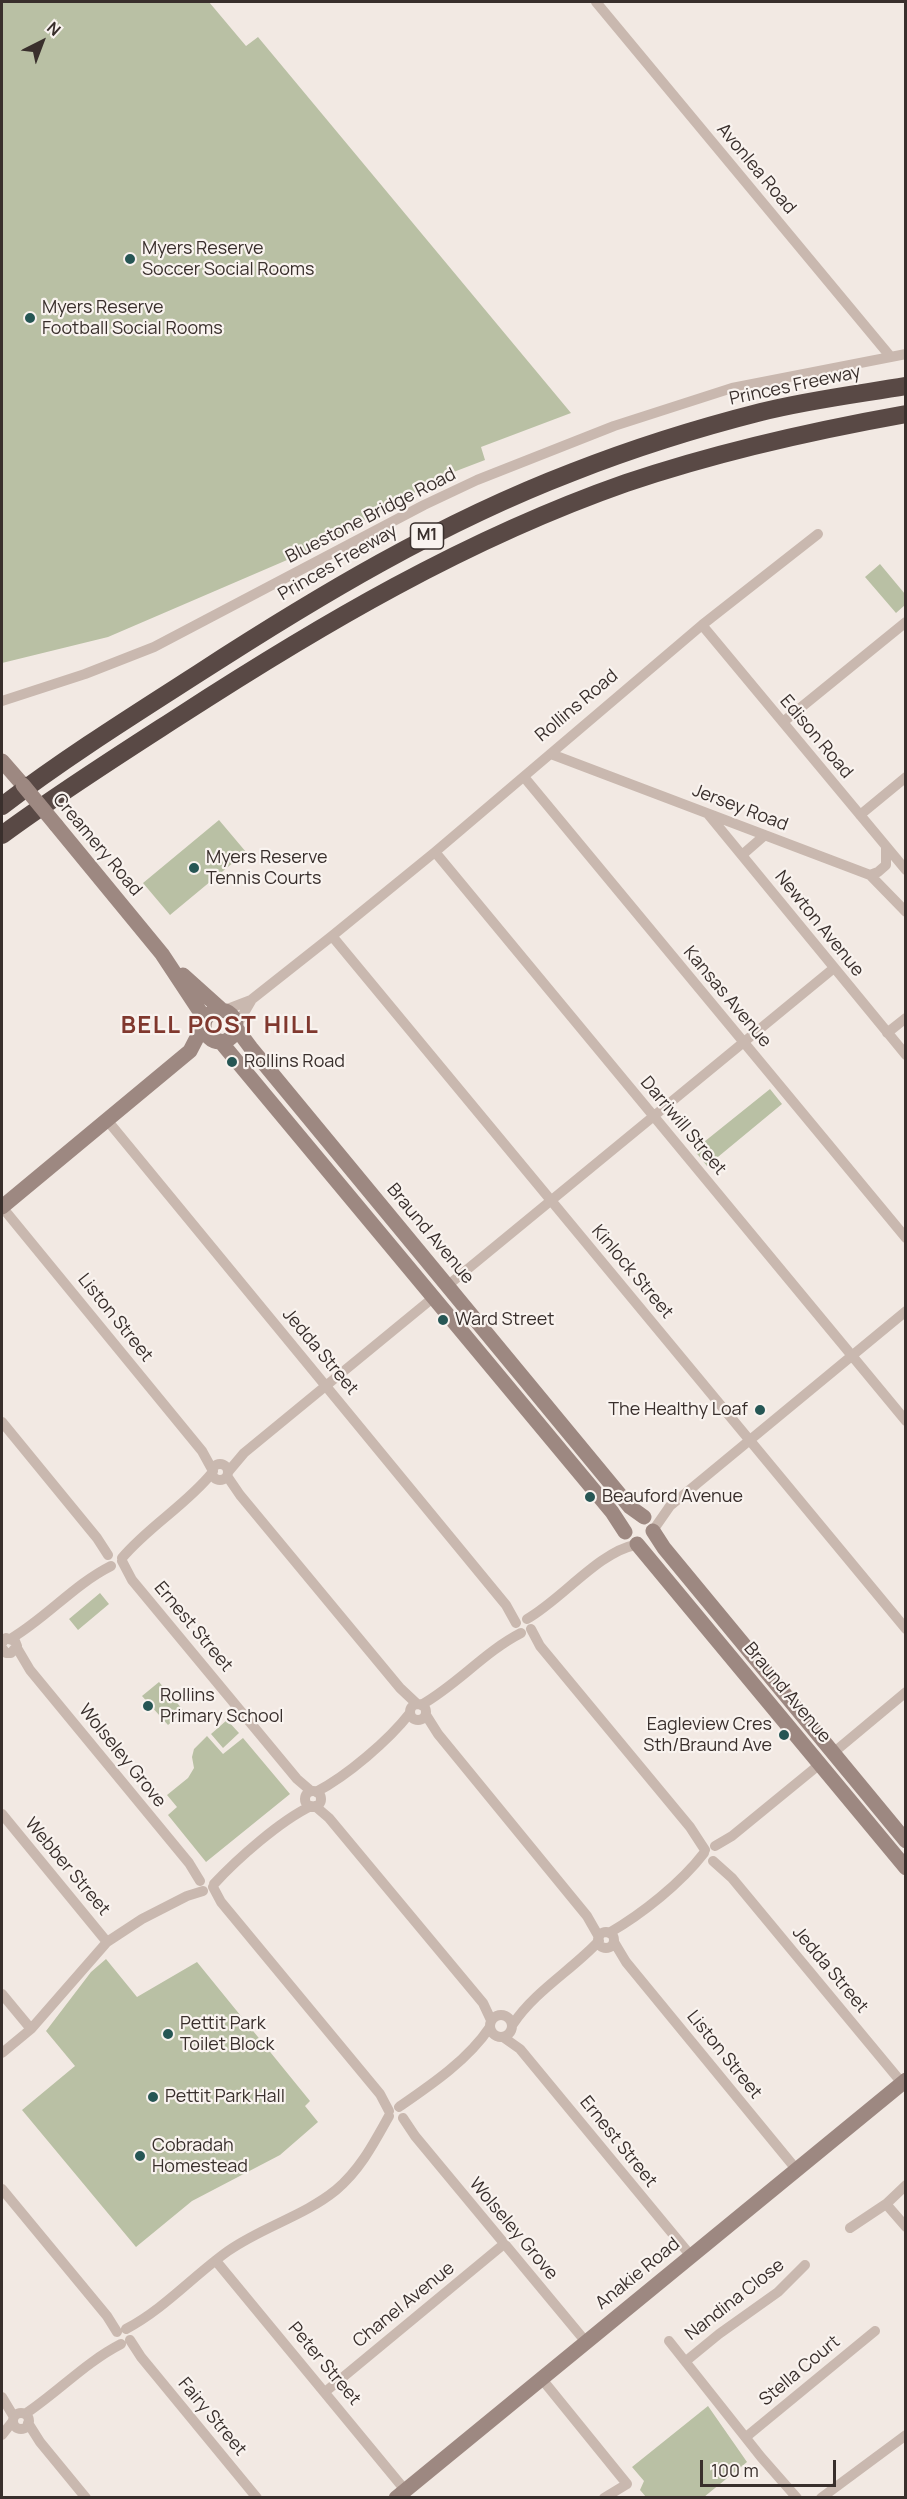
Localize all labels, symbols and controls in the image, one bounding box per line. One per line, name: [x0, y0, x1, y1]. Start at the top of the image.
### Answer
north arrow: [12, 12, 72, 72]
text: N: [42, 17, 66, 41]
street label: Avonlea Road: [712, 119, 800, 219]
place label: Myers Reserve Soccer Social Rooms: [142, 238, 315, 280]
marker: Myers Reserve Soccer Social Rooms: [123, 252, 137, 266]
place label: Myers Reserve Football Social Rooms: [42, 297, 223, 340]
marker: Myers Reserve Football Social Rooms: [23, 311, 37, 325]
street label: Princes Freeway: [727, 362, 863, 410]
street label: Bluestone Bridge Road: [282, 464, 460, 568]
street label: Princes Freeway: [275, 520, 401, 606]
road number: M1: [410, 523, 444, 549]
street label: Rollins Road: [531, 665, 623, 747]
street label: Edison Road: [775, 691, 857, 783]
street label: Jersey Road: [689, 780, 791, 836]
street label: Creamery Road: [48, 789, 146, 901]
place label: Myers Reserve Tennis Courts: [206, 847, 328, 890]
marker: Myers Reserve Tennis Courts: [187, 861, 201, 875]
street label: Newton Avenue: [770, 867, 868, 981]
street label: Kansas Avenue: [678, 942, 776, 1052]
district label: BELL POST HILL: [121, 1012, 319, 1040]
place label: Rollins Road: [244, 1051, 345, 1073]
marker: Rollins Road: [225, 1055, 239, 1069]
street label: Darriwill Street: [635, 1072, 731, 1180]
street label: Braund Avenue: [382, 1179, 478, 1289]
street label: Kinlock Street: [587, 1221, 677, 1323]
street label: Liston Street: [73, 1269, 157, 1367]
street label: Jedda Street: [277, 1304, 363, 1400]
place label: Ward Street: [455, 1309, 554, 1331]
marker: Ward Street: [436, 1313, 450, 1327]
place label: The Healthy Loaf: [608, 1399, 748, 1421]
marker: The Healthy Loaf: [753, 1403, 767, 1417]
place label: Beauford Avenue: [602, 1486, 743, 1508]
marker: Beauford Avenue: [583, 1490, 597, 1504]
street label: Ernest Street: [149, 1578, 237, 1676]
street label: Braund Avenue: [739, 1638, 835, 1748]
place label: Rollins Primary School: [160, 1685, 284, 1728]
marker: Rollins Primary School: [141, 1699, 155, 1713]
street label: Wolseley Grove: [74, 1700, 170, 1812]
place label: Eagleview Cres Sth/Braund Ave: [643, 1714, 772, 1756]
marker: Eagleview Cres Sth/Braund Ave: [777, 1728, 791, 1742]
street label: Webber Street: [20, 1814, 114, 1920]
street label: Jedda Street: [787, 1922, 873, 2018]
street label: Liston Street: [682, 2006, 766, 2104]
place label: Pettit Park Toilet Block: [180, 2013, 274, 2056]
marker: Pettit Park Toilet Block: [161, 2027, 175, 2041]
place label: Pettit Park Hall: [165, 2086, 285, 2108]
marker: Pettit Park Hall: [146, 2090, 160, 2104]
street label: Ernest Street: [575, 2092, 661, 2192]
place label: Cobradah Homestead: [152, 2135, 248, 2178]
marker: Cobradah Homestead: [133, 2149, 147, 2163]
street label: Wolseley Grove: [464, 2173, 562, 2285]
street label: Anakie Road: [592, 2234, 684, 2314]
street label: Nandina Close: [681, 2255, 789, 2345]
street label: Chanel Avenue: [349, 2258, 459, 2352]
street label: Peter Street: [283, 2318, 365, 2410]
street label: Stella Court: [755, 2331, 845, 2411]
street label: Fairy Street: [173, 2374, 251, 2460]
scale bar: [703, 2448, 840, 2486]
text: 100 m: [711, 2458, 759, 2482]

